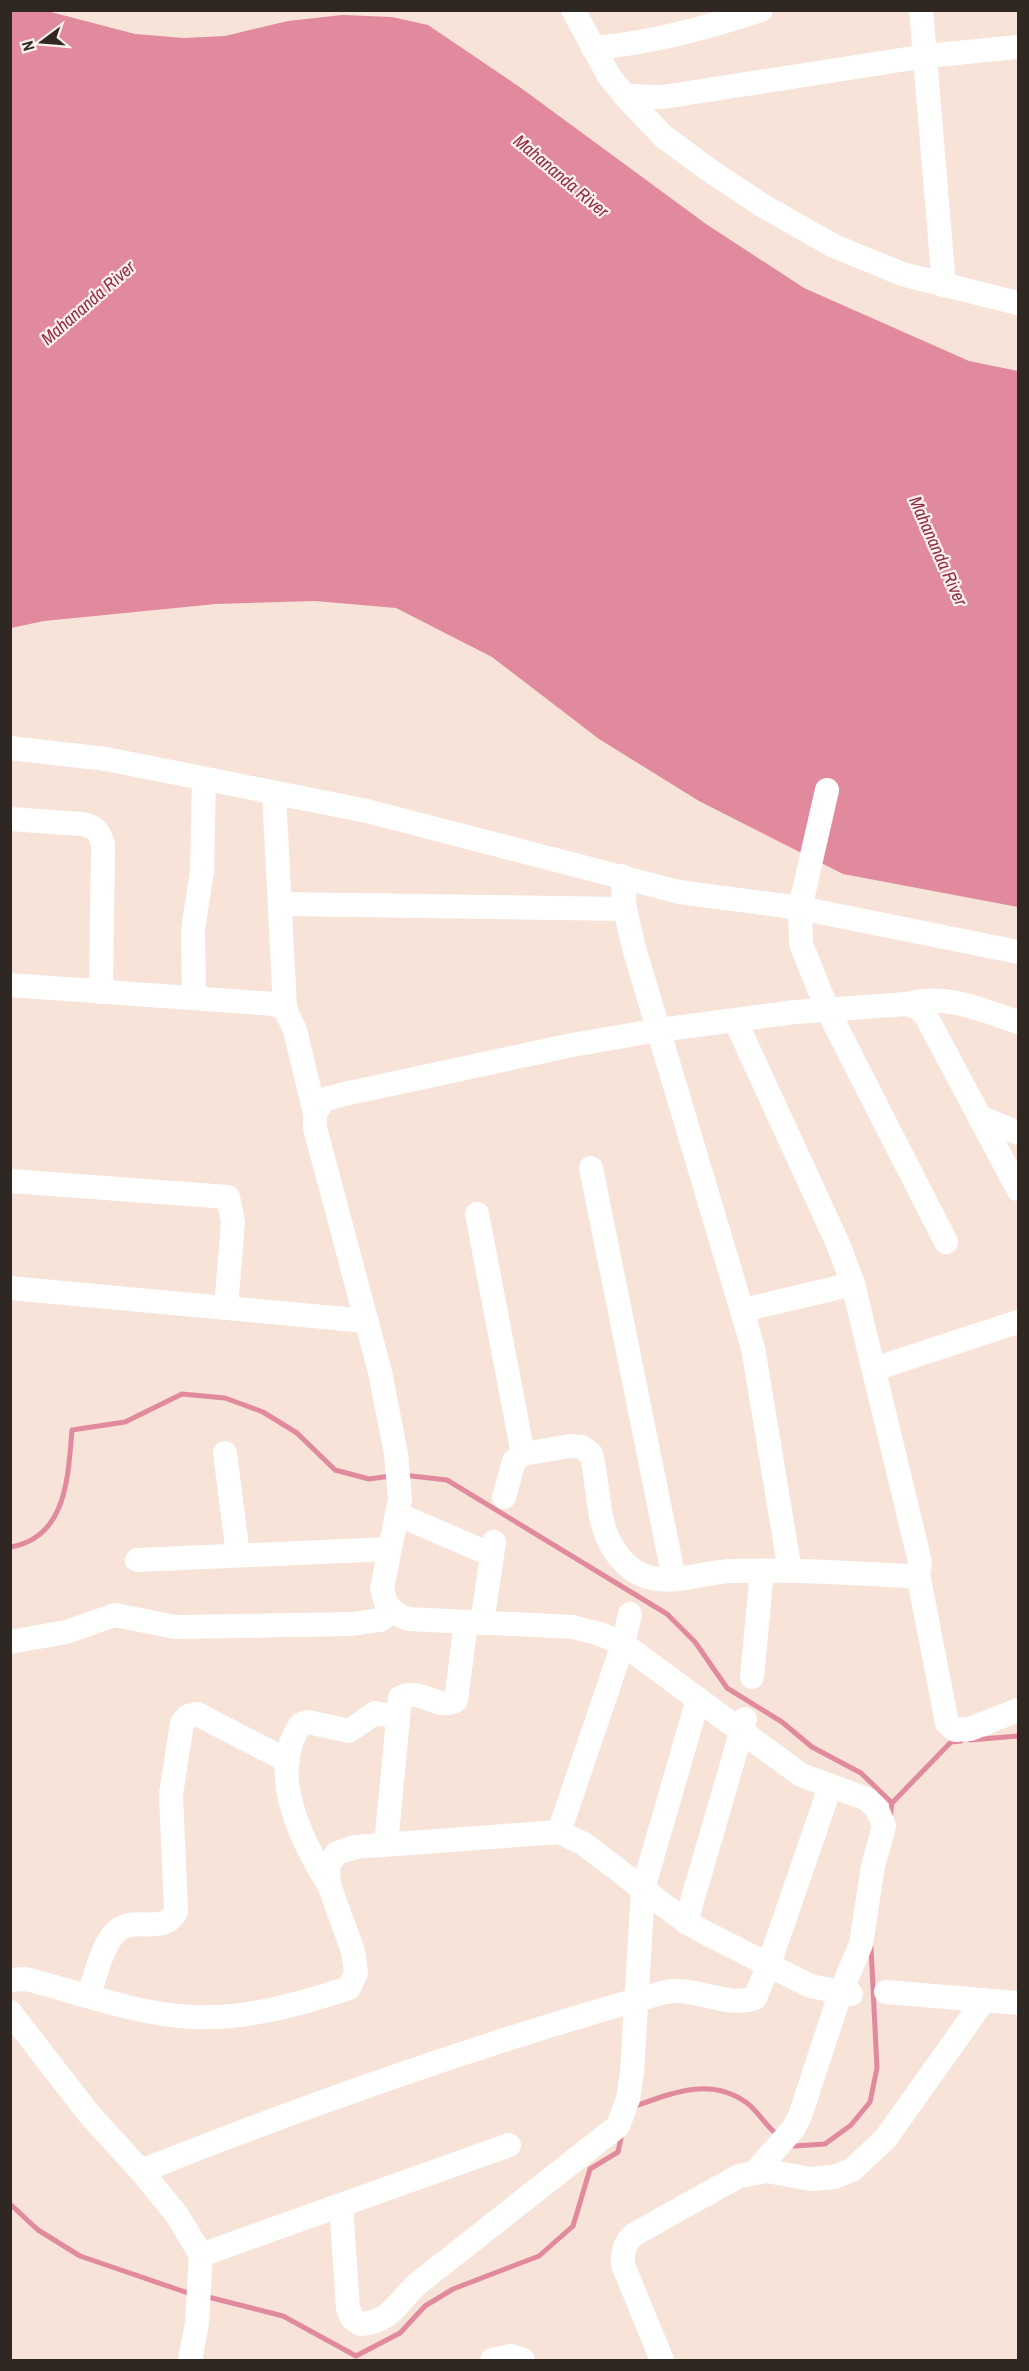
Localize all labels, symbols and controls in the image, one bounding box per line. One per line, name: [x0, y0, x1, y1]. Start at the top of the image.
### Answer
north arrow: [12, 12, 72, 72]
text: N: [16, 39, 39, 54]
water label: Mahananda River: [508, 128, 615, 224]
water label: Mahananda River: [35, 254, 141, 351]
water label: Mahananda River: [903, 492, 974, 610]

